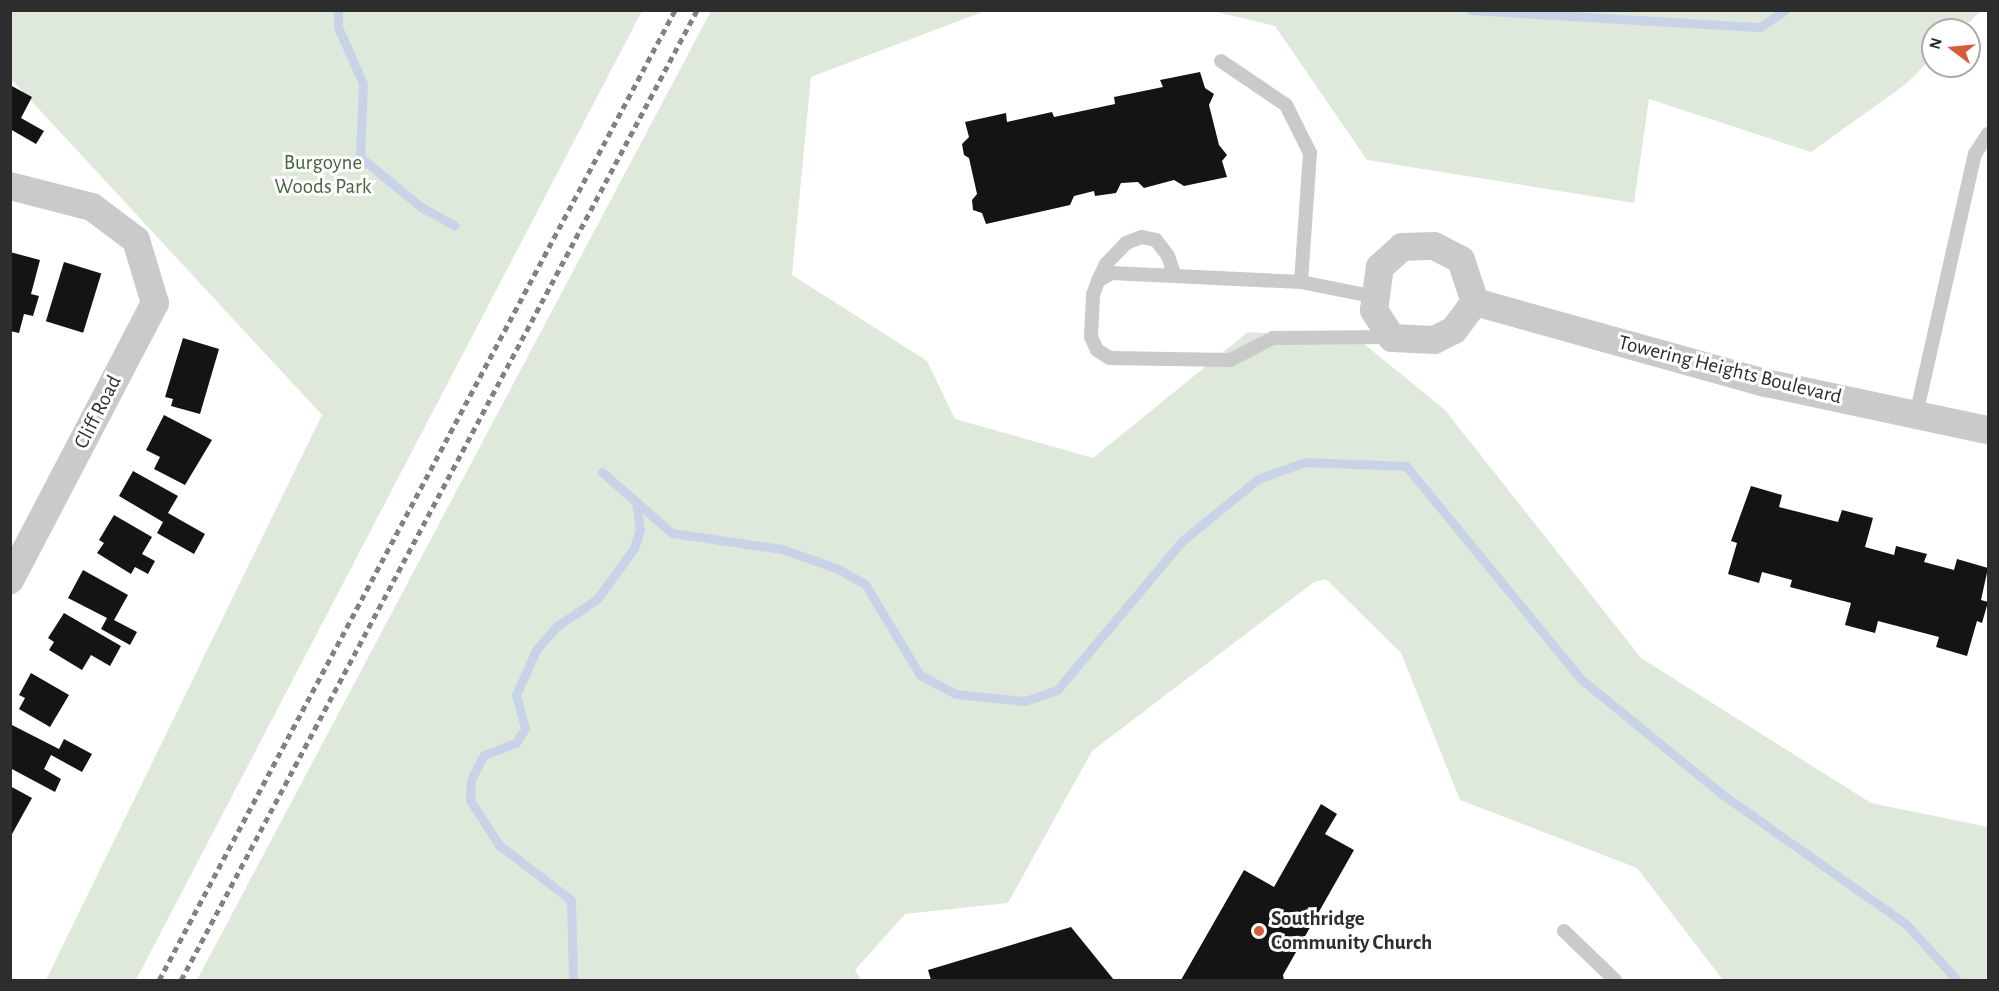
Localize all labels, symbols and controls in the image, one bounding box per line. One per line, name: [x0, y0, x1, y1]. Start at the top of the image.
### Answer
north arrow: [1921, 18, 1981, 78]
text: N: [1926, 36, 1945, 51]
park label: Burgoyne Woods Park: [275, 150, 371, 200]
street label: Towering Heights Boulevard: [1616, 330, 1844, 410]
street label: Cliff Road: [69, 371, 127, 453]
place label: Southridge Community Church: [1271, 906, 1432, 956]
marker: Southridge Community Church: [1252, 924, 1266, 938]

